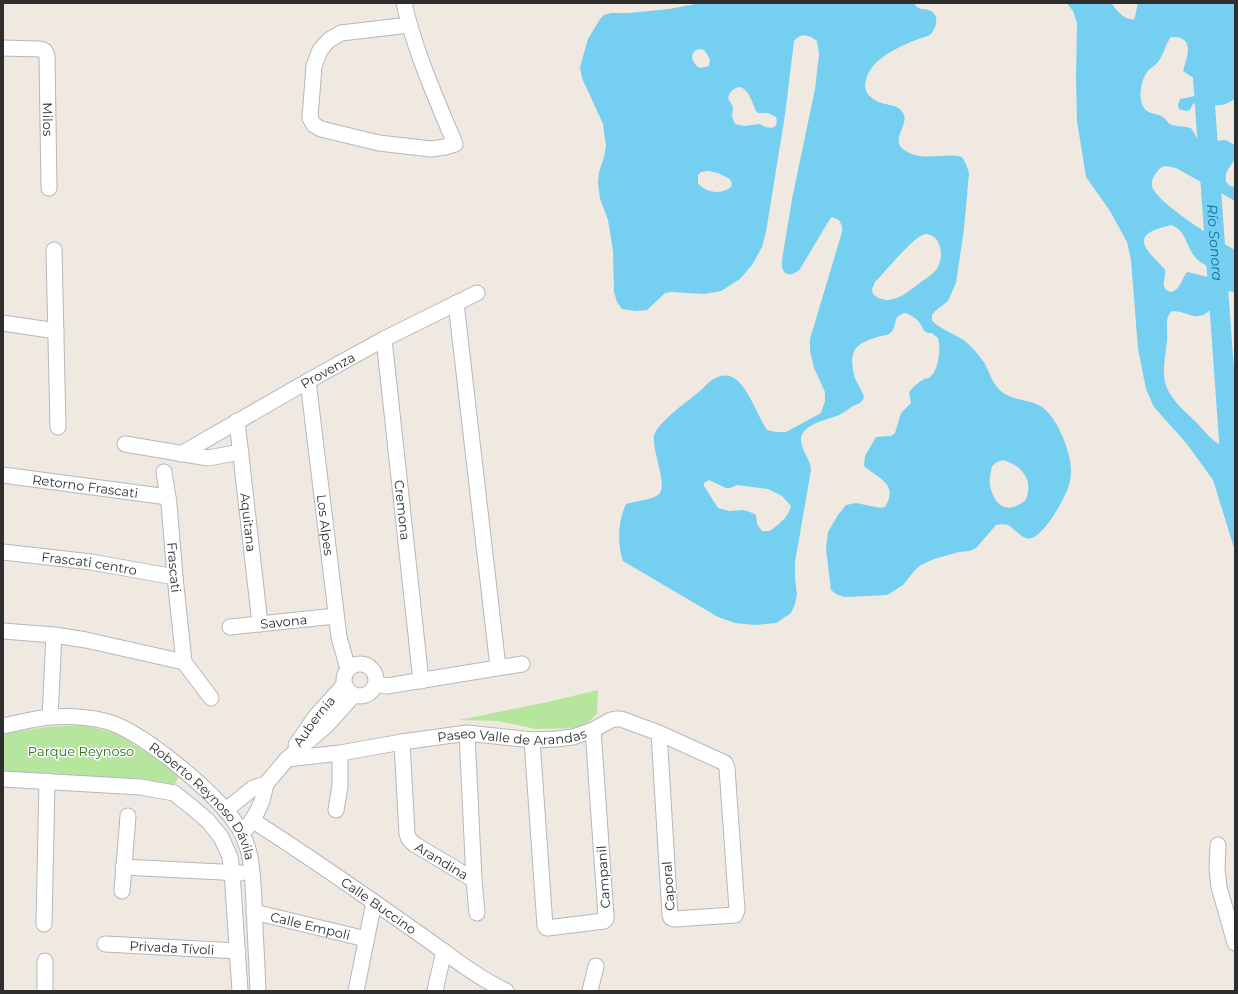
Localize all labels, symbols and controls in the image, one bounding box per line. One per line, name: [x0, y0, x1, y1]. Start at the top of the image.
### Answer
street label: Milos: [40, 102, 56, 136]
water label: Río Sonora: [1203, 204, 1227, 282]
street label: Provenza: [298, 349, 358, 392]
street label: Retorno Frascati: [31, 471, 139, 501]
street label: Cremona: [391, 479, 414, 541]
street label: Aquitana: [237, 492, 260, 553]
street label: Los Alpes: [314, 494, 337, 556]
street label: Frascati: [164, 542, 185, 593]
street label: Frascati centro: [41, 548, 138, 578]
street label: Savona: [259, 611, 308, 632]
street label: Aubernia: [289, 692, 338, 749]
street label: Paseo Valle de Arandas: [436, 725, 589, 748]
street label: Roberto Reynoso Dávila: [146, 739, 258, 861]
park label: Parque Reynoso: [28, 743, 134, 759]
street label: Arandina: [412, 839, 471, 883]
street label: Campanil: [593, 845, 613, 909]
street label: Caporal: [658, 861, 678, 911]
street label: Calle Buccino: [338, 874, 420, 937]
street label: Calle Empoli: [269, 908, 352, 943]
street label: Privada Tívoli: [129, 937, 215, 958]

